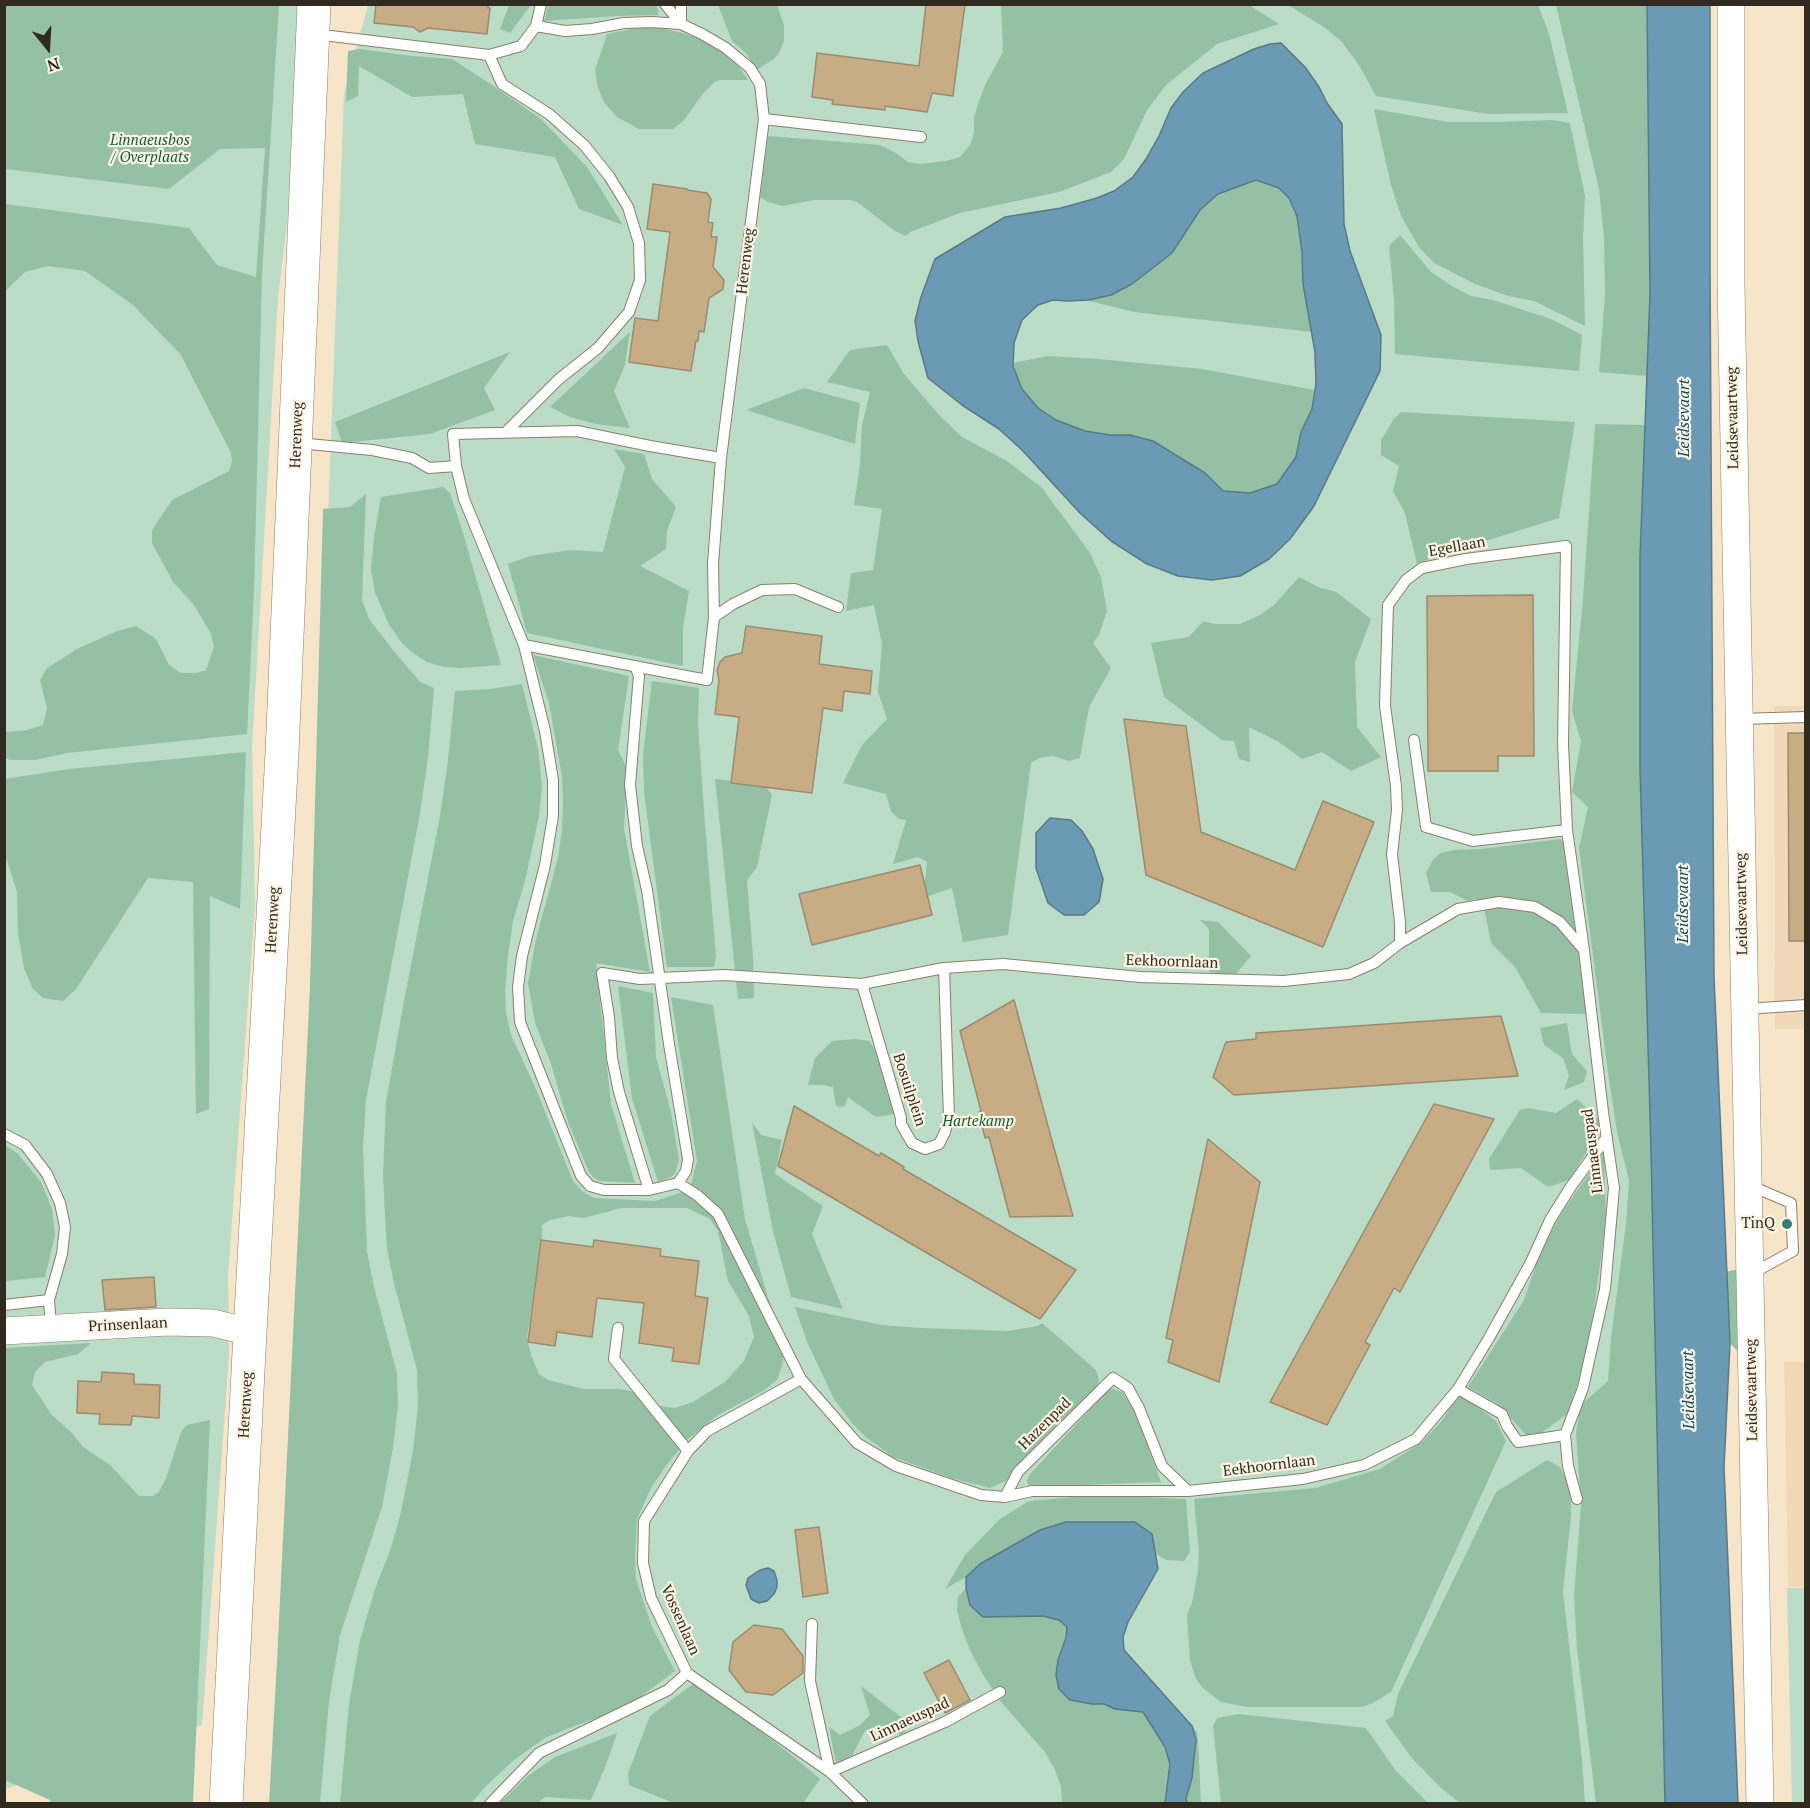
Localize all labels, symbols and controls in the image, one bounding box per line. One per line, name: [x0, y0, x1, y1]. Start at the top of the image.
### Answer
north arrow: [18, 18, 78, 78]
text: N: [44, 53, 63, 77]
park label: Linnaeusbos / Overplaats: [110, 132, 190, 167]
street label: Herenweg: [733, 227, 759, 295]
street label: Leidsevaartweg: [1723, 367, 1743, 469]
water label: Leidsevaart: [1674, 379, 1694, 457]
street label: Herenweg: [287, 401, 307, 469]
street label: Egellaan: [1427, 533, 1487, 561]
street label: Leidsevaartweg: [1732, 853, 1752, 955]
water label: Leidsevaart: [1673, 865, 1693, 943]
street label: Herenweg: [262, 886, 284, 954]
street label: Eekhoornlaan: [1125, 951, 1219, 973]
street label: Bosuilplein: [889, 1051, 929, 1129]
street label: Linnaeuspad: [1579, 1108, 1607, 1194]
park label: Hartekamp: [942, 1113, 1014, 1131]
place label: TinQ: [1741, 1215, 1775, 1233]
marker: TinQ: [1780, 1217, 1794, 1231]
street label: Prinsenlaan: [88, 1314, 168, 1336]
street label: Leidsevaartweg: [1742, 1339, 1762, 1441]
water label: Leidsevaart: [1679, 1351, 1699, 1429]
street label: Herenweg: [235, 1371, 257, 1439]
street label: Hazenpad: [1015, 1394, 1075, 1454]
street label: Eekhoornlaan: [1222, 1451, 1316, 1481]
street label: Vossenlaan: [656, 1582, 704, 1658]
street label: Linnaeuspad: [868, 1694, 952, 1746]

